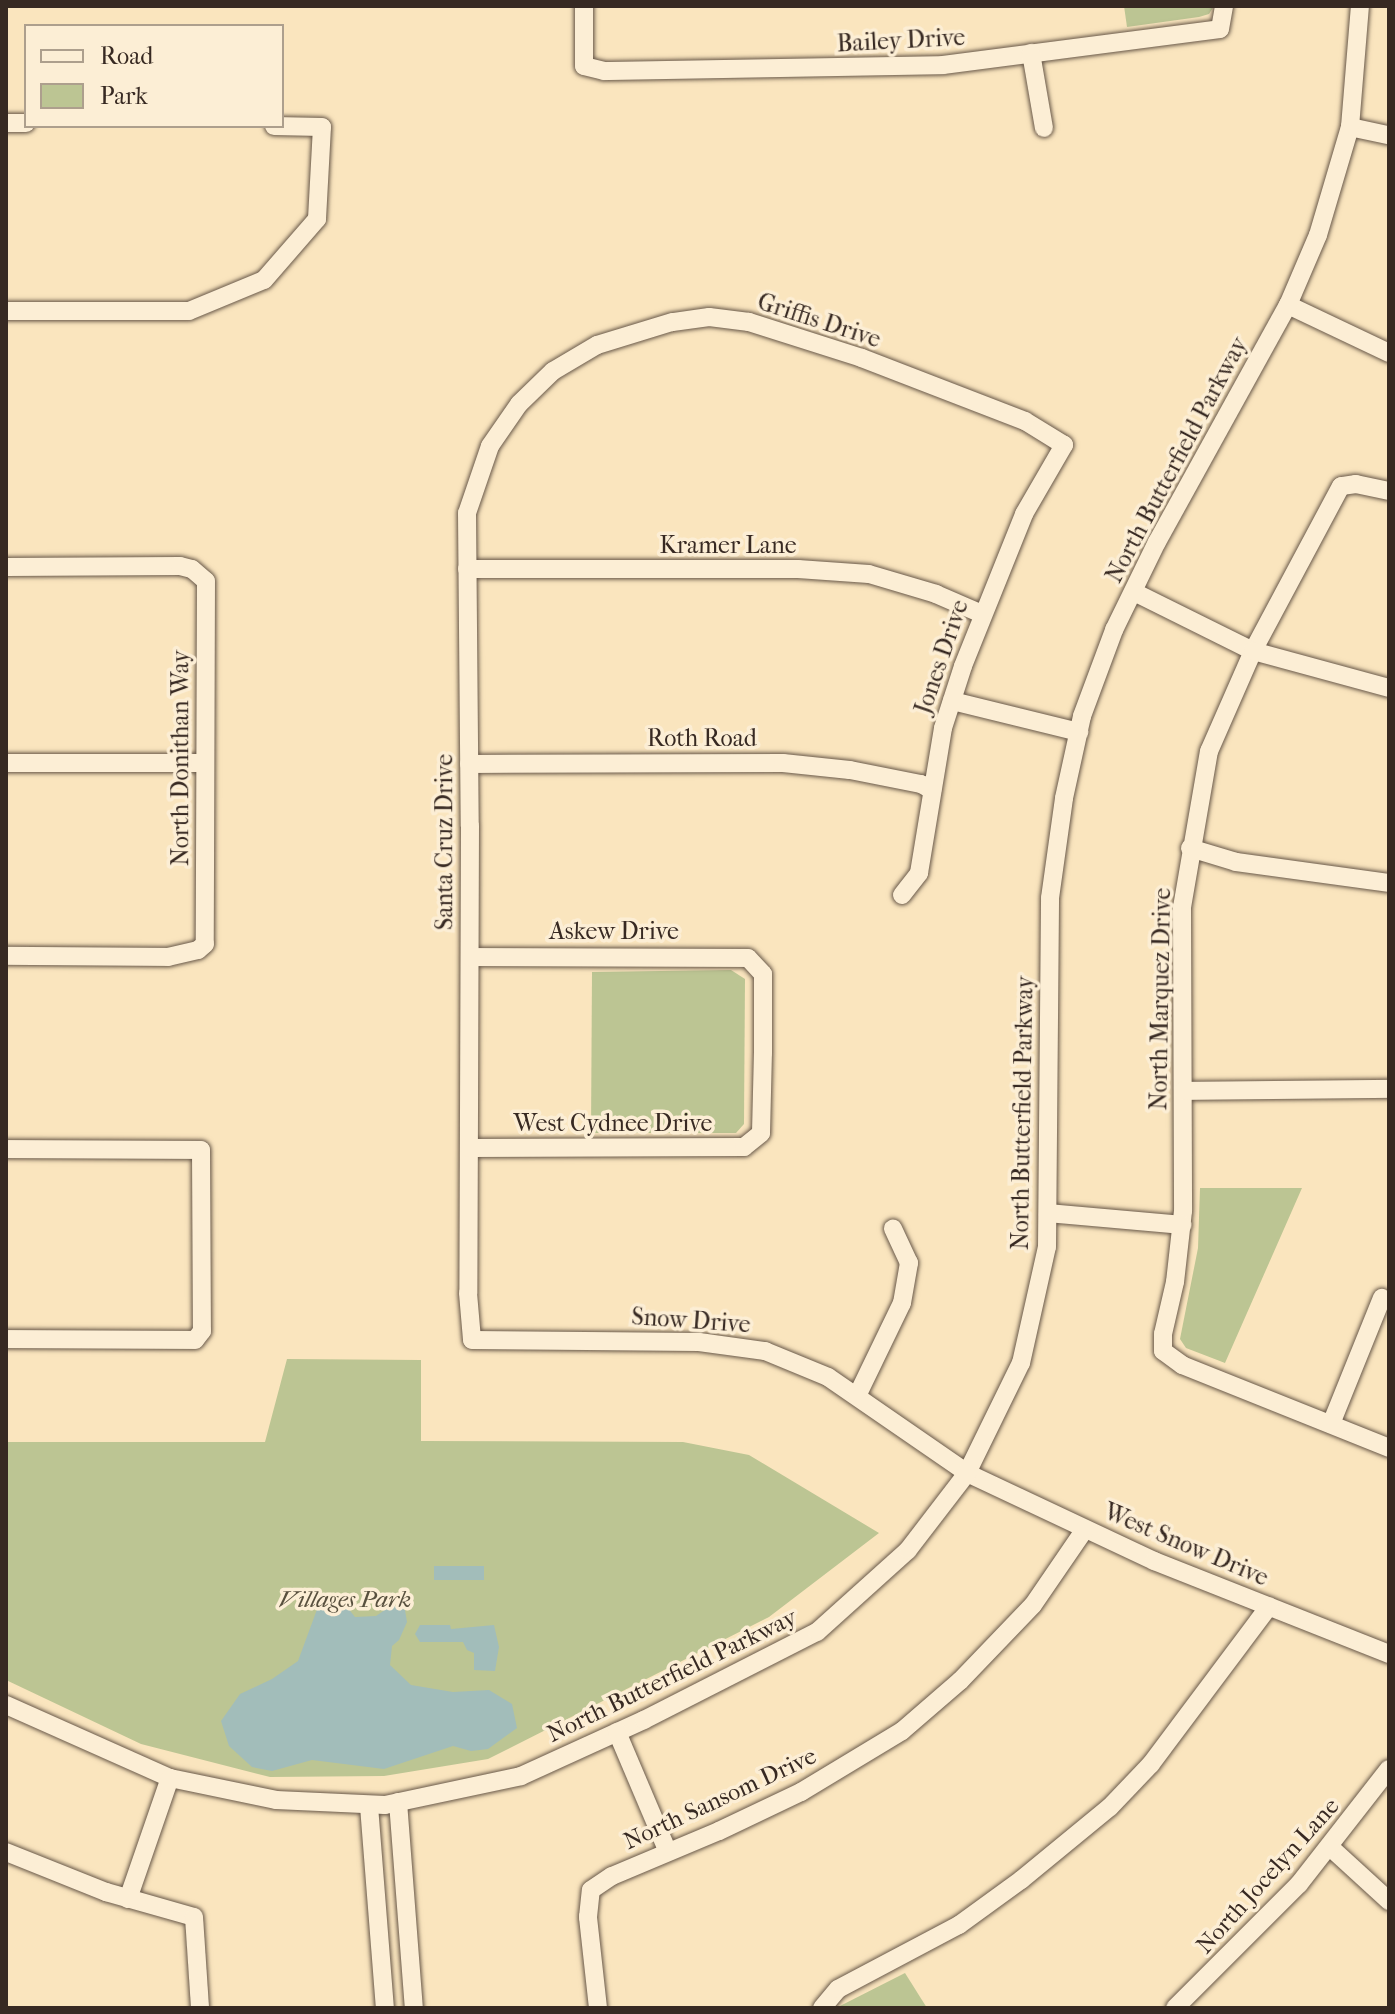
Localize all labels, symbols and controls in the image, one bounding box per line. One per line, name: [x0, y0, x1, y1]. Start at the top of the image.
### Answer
street label: Bailey Drive: [836, 23, 966, 59]
legend: [24, 24, 284, 128]
text: Road: [100, 42, 153, 70]
text: Park: [100, 82, 148, 110]
street label: Griffis Drive: [754, 288, 884, 354]
street label: North Butterfield Parkway: [1100, 332, 1254, 588]
street label: Kramer Lane: [659, 532, 797, 560]
street label: Jones Drive: [909, 596, 975, 718]
street label: North Donithan Way: [167, 650, 195, 866]
street label: Roth Road: [647, 725, 757, 753]
street label: Santa Cruz Drive: [431, 754, 459, 930]
street label: North Marquez Drive: [1145, 887, 1177, 1111]
street label: Askew Drive: [549, 918, 679, 946]
street label: North Butterfield Parkway: [1006, 976, 1040, 1250]
street label: West Cydnee Drive: [514, 1110, 712, 1138]
street label: Snow Drive: [630, 1302, 752, 1340]
street label: West Snow Drive: [1099, 1497, 1273, 1593]
park label: Villages Park: [279, 1586, 411, 1614]
street label: North Butterfield Parkway: [542, 1603, 802, 1749]
street label: North Sansom Drive: [619, 1742, 821, 1856]
street label: North Jocelyn Lane: [1191, 1792, 1345, 1960]

